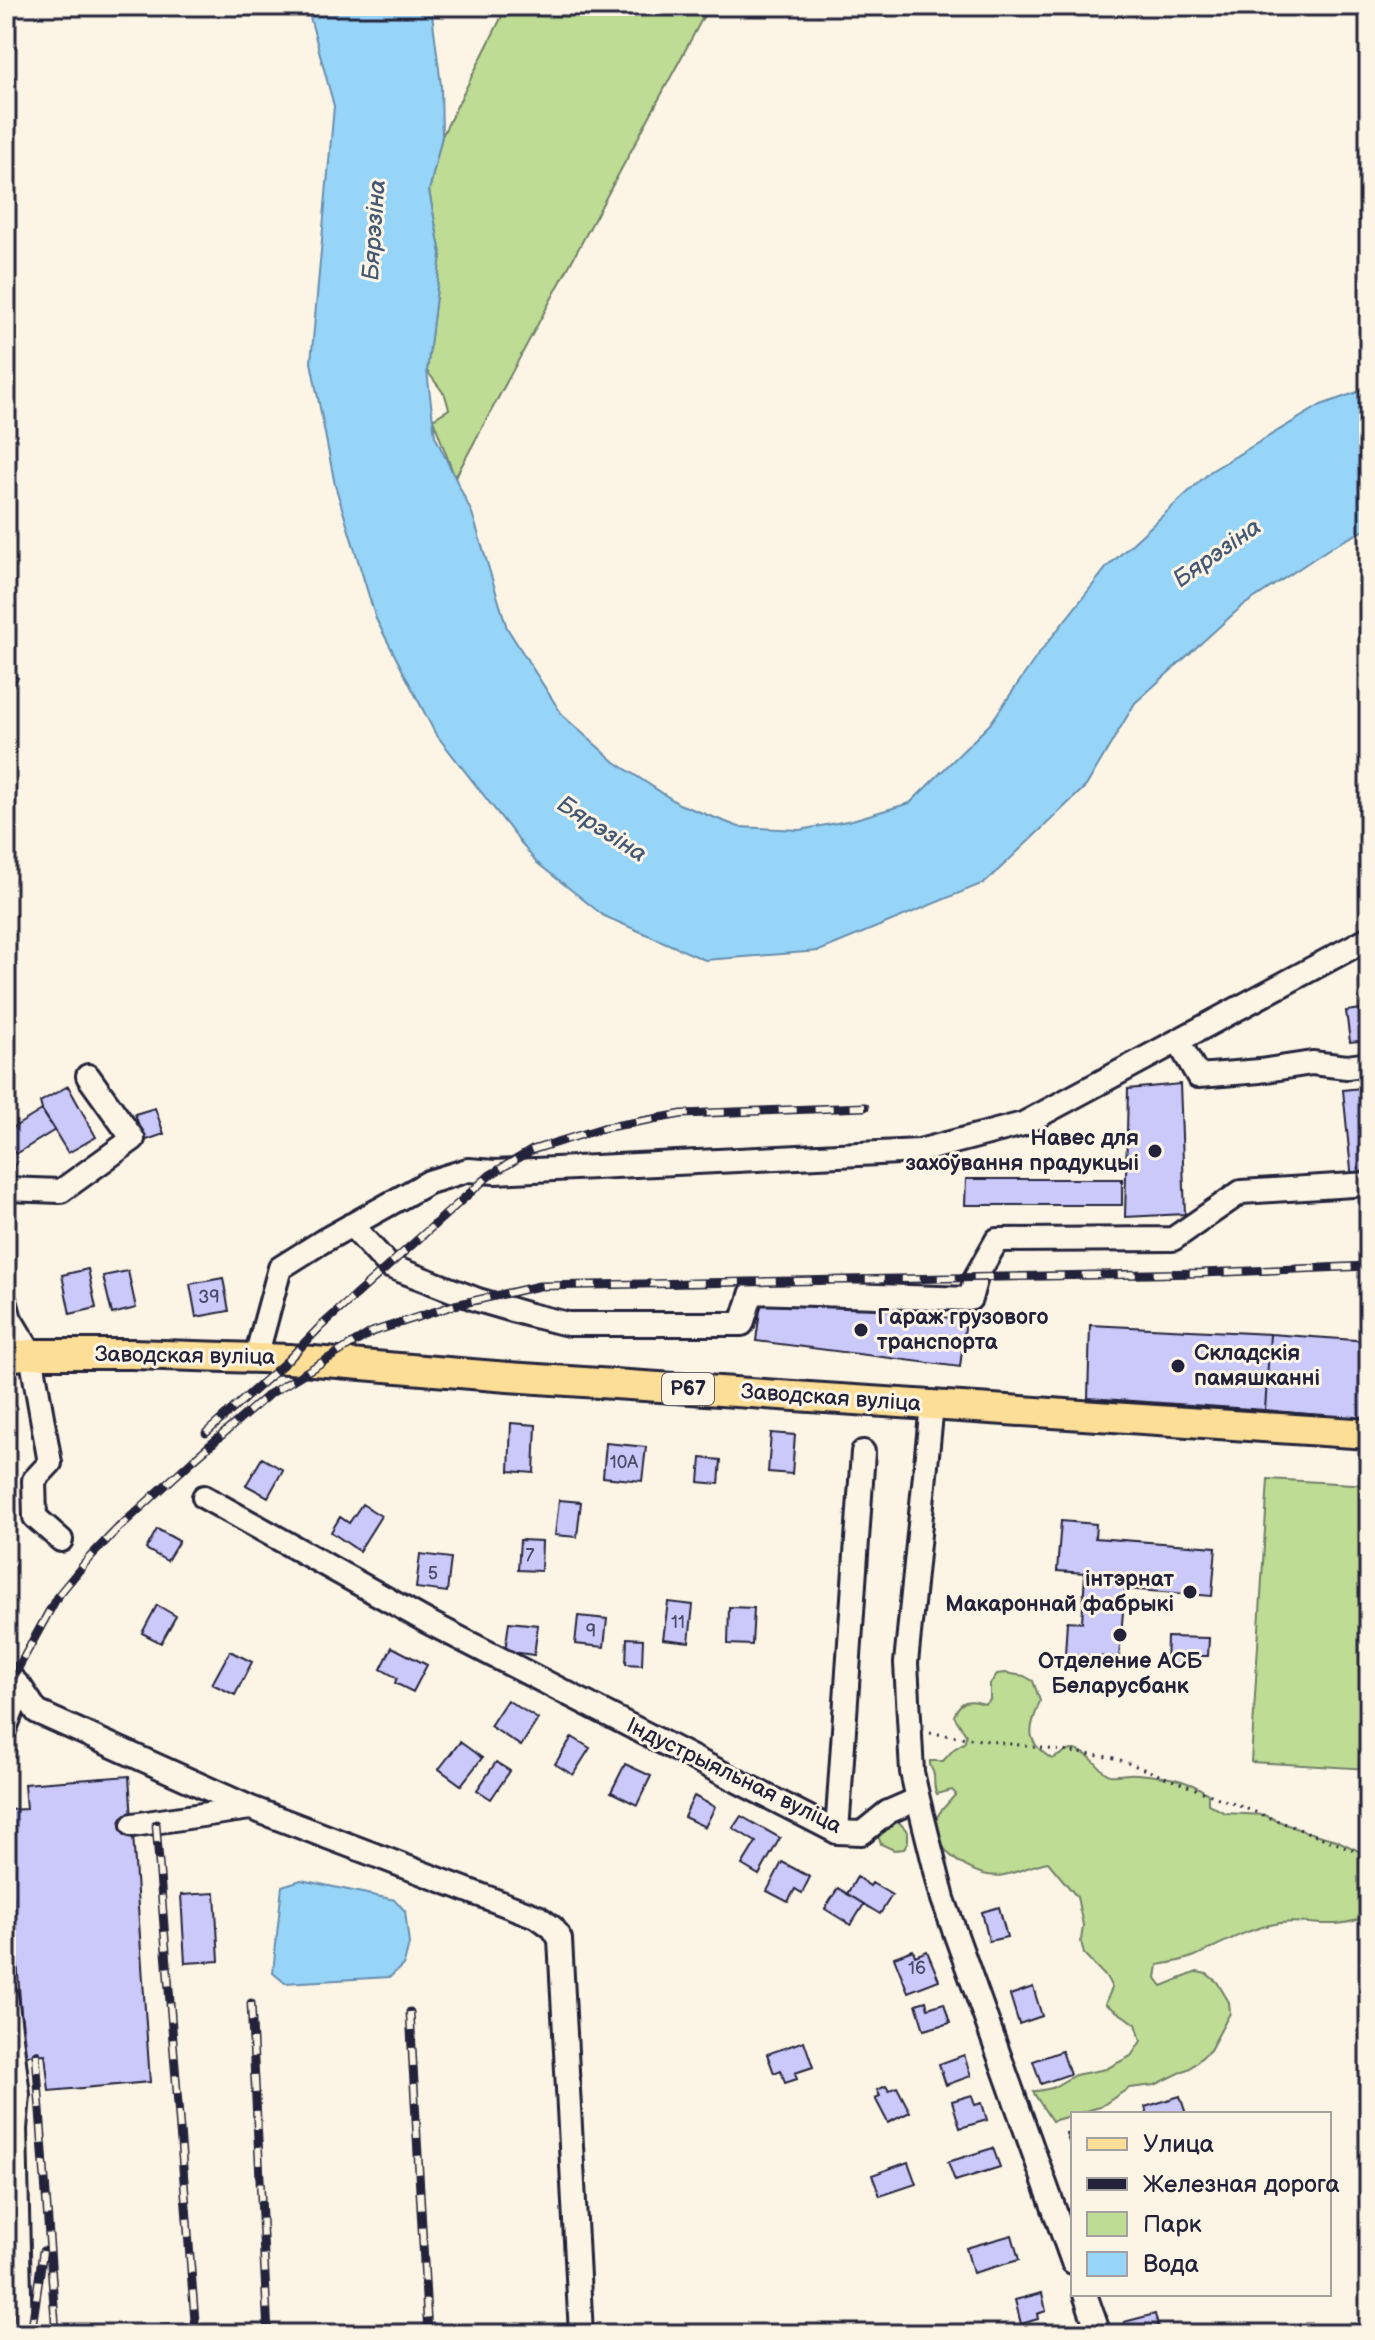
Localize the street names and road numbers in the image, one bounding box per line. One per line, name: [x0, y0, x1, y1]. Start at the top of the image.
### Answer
street label: Заводская вуліца: [95, 1341, 275, 1371]
road number: Р67: [662, 1373, 714, 1405]
street label: Заводская вуліца: [740, 1378, 922, 1418]
street label: Індустрыяльная вуліца: [622, 1712, 846, 1840]

